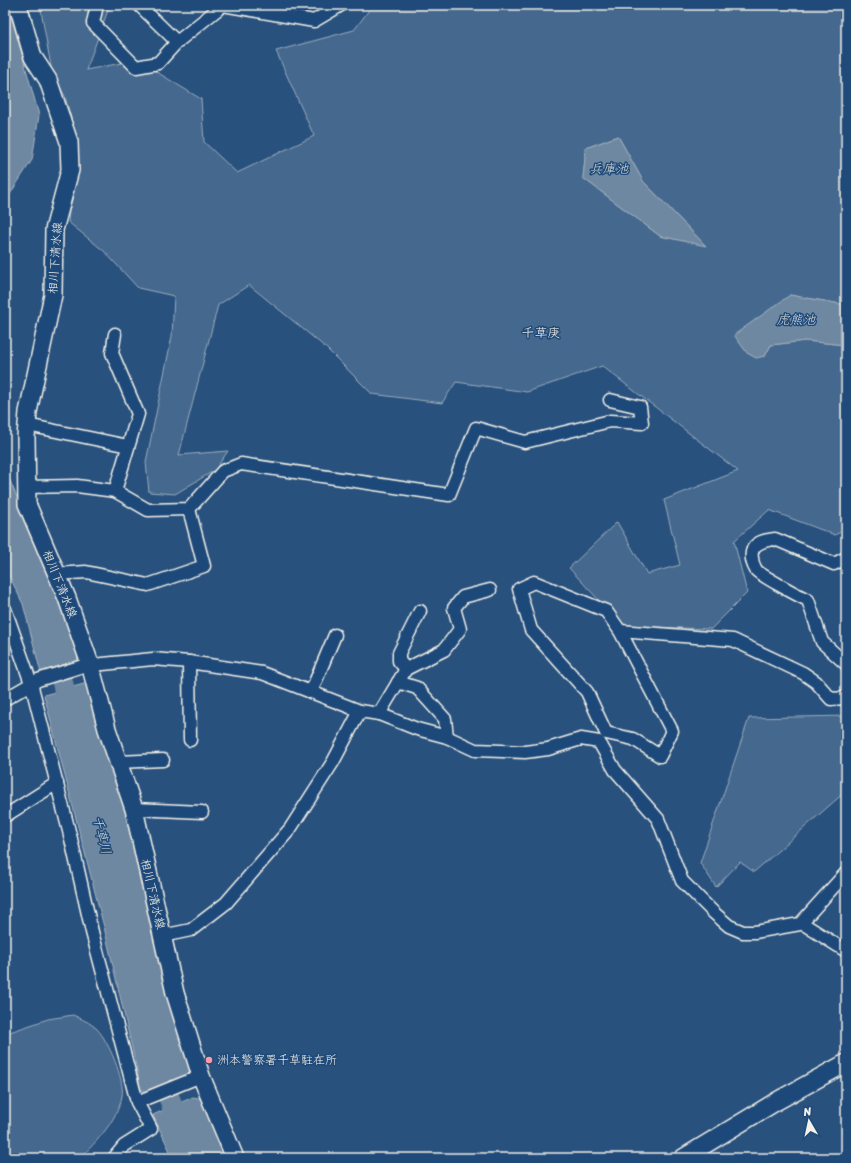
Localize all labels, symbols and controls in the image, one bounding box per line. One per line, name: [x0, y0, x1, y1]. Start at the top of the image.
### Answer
water label: 兵庫池: [589, 157, 629, 180]
street label: 相川下清水線: [42, 221, 68, 295]
water label: 虎熊池: [776, 308, 816, 331]
district label: 千草庚: [521, 321, 561, 344]
street label: 相川下清水線: [36, 546, 84, 622]
water label: 千草川: [86, 813, 118, 857]
street label: 相川下清水線: [134, 856, 172, 932]
place label: 洲本警察署千草駐在所: [217, 1049, 337, 1071]
marker: 洲本警察署千草駐在所: [204, 1055, 214, 1065]
north arrow: [789, 1101, 829, 1141]
text: N: [801, 1102, 813, 1122]

